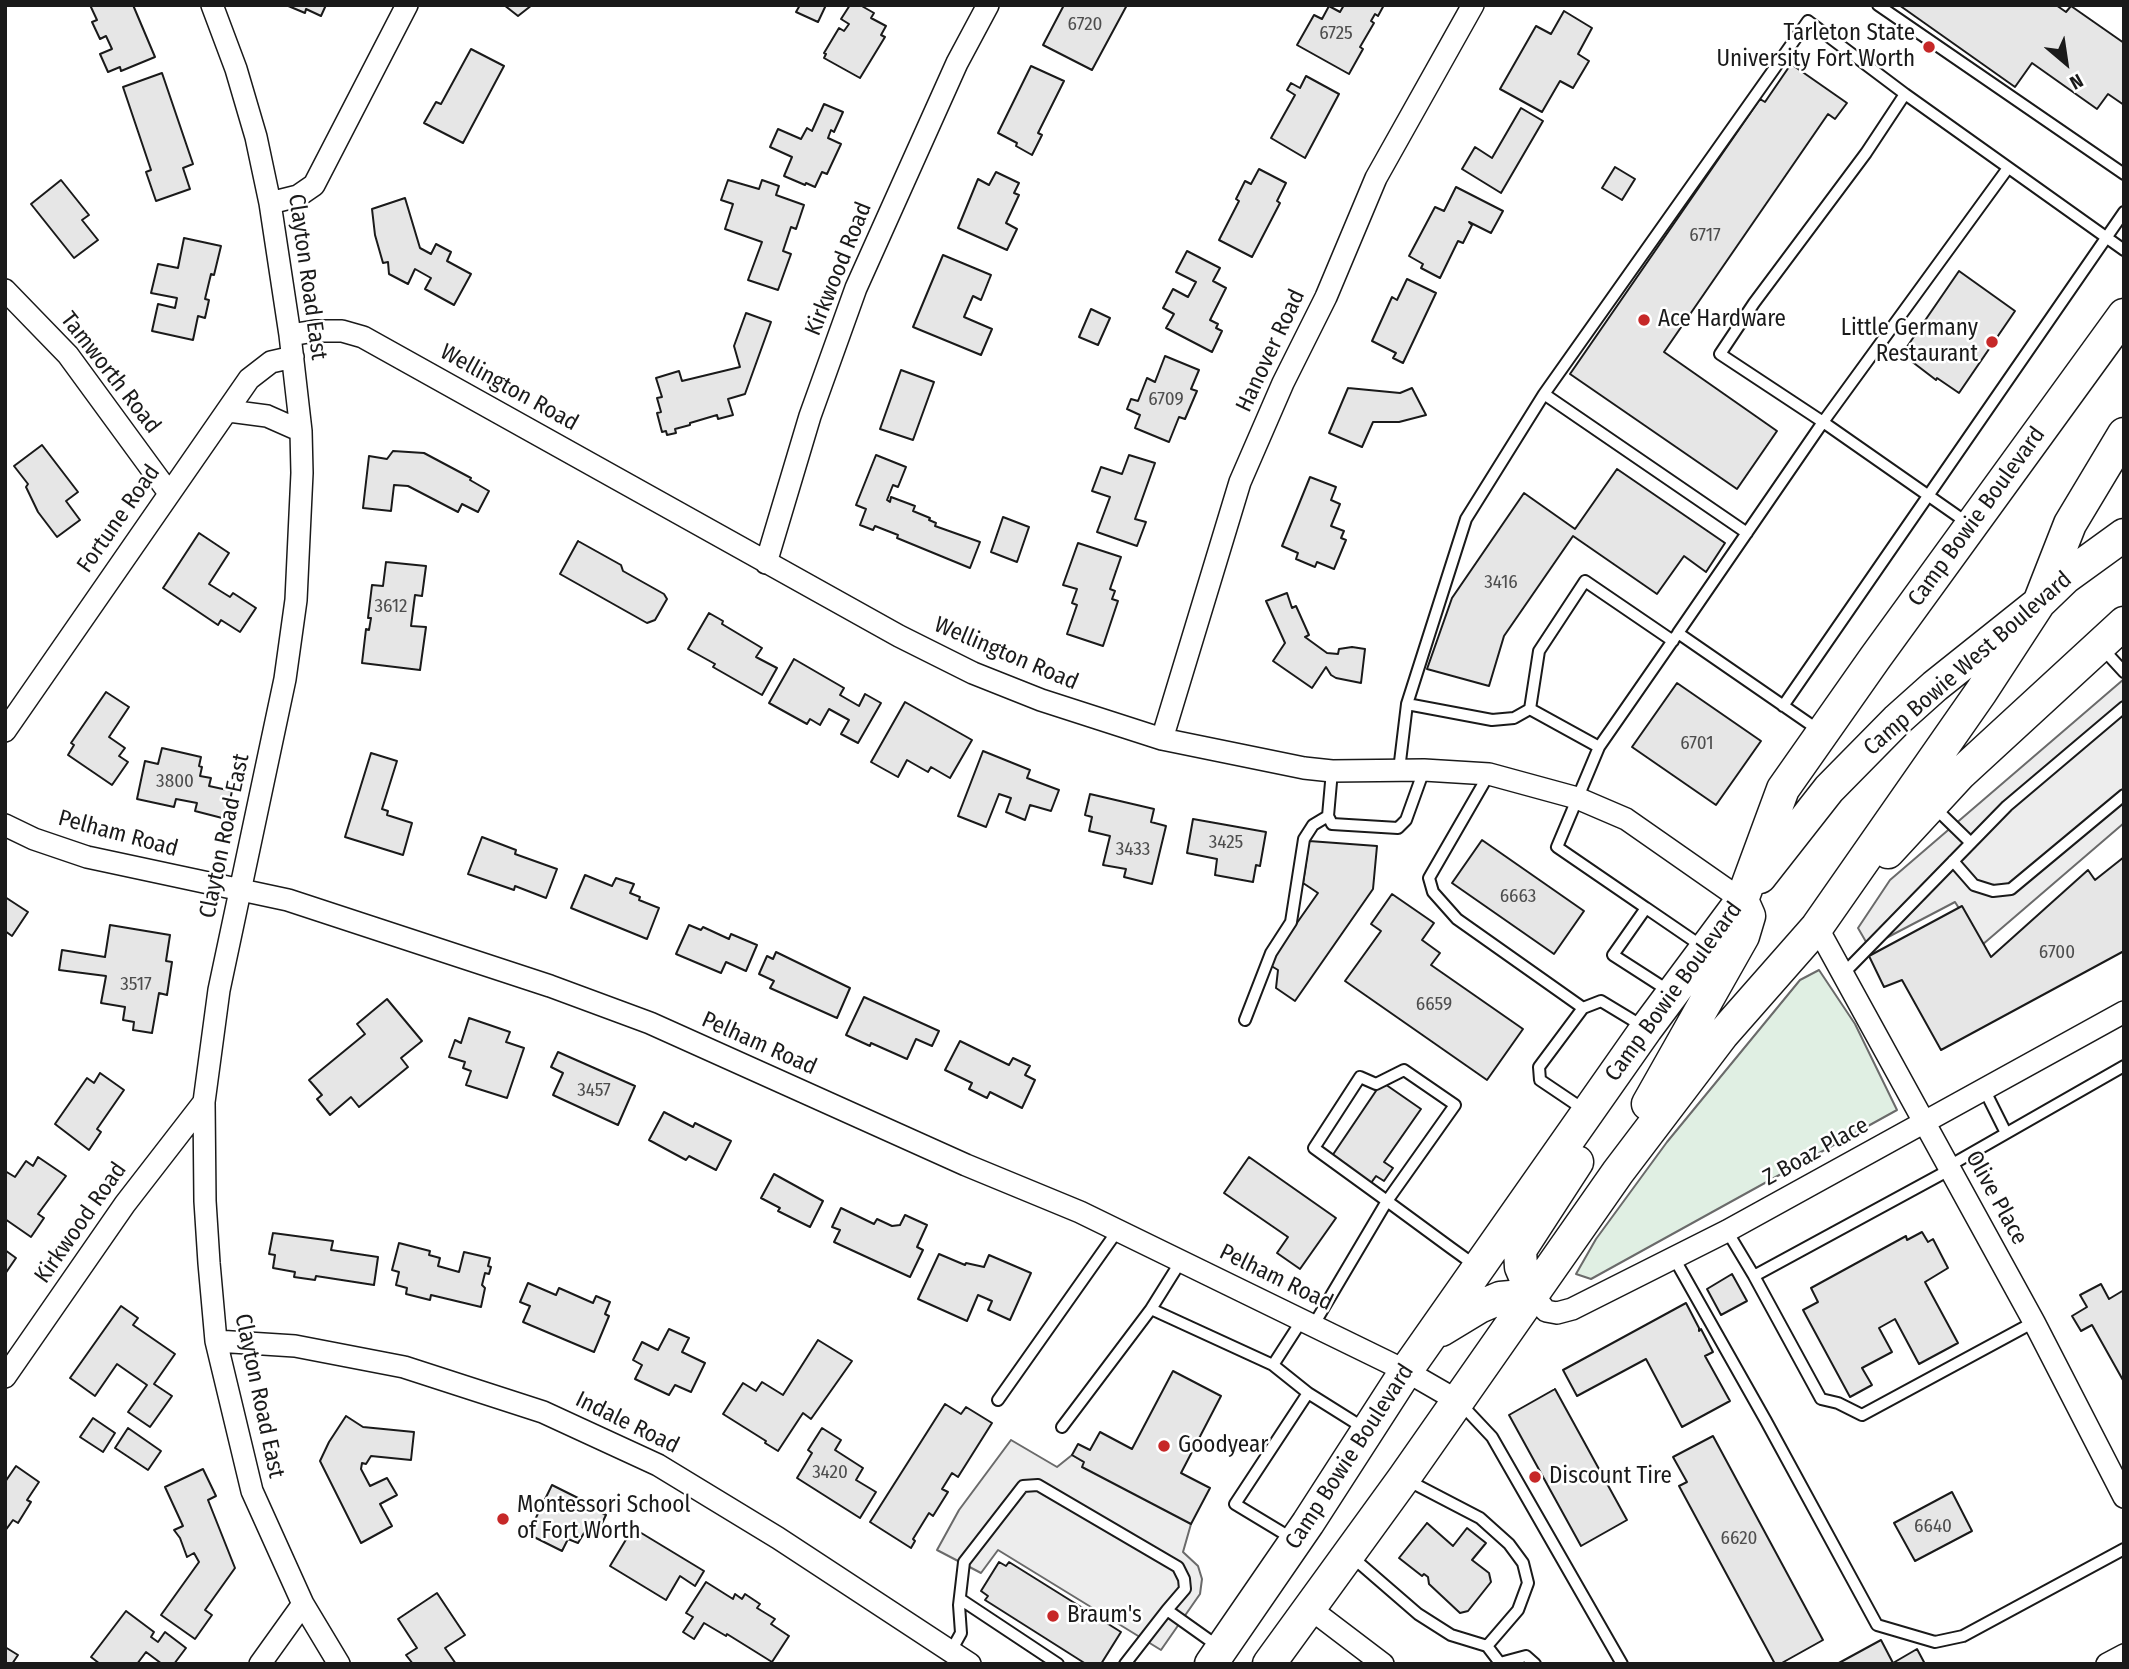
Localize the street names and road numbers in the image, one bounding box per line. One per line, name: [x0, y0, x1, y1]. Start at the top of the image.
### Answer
street label: Clayton Road East: [282, 192, 332, 362]
street label: Kirkwood Road: [800, 198, 878, 340]
street label: Hanover Road: [1231, 285, 1311, 417]
street label: Tamworth Road: [54, 307, 166, 439]
street label: Wellington Road: [435, 339, 583, 437]
street label: Camp Bowie Boulevard: [1903, 422, 2051, 612]
street label: Fortune Road: [72, 460, 166, 578]
street label: Camp Bowie West Boulevard: [1858, 566, 2078, 762]
street label: Wellington Road: [930, 611, 1082, 697]
street label: Clayton Road East: [194, 751, 256, 921]
street label: Pelham Road: [55, 805, 181, 863]
street label: Camp Bowie Boulevard: [1600, 897, 1748, 1087]
street label: Pelham Road: [697, 1006, 821, 1082]
street label: Z Boaz Place: [1758, 1112, 1874, 1192]
street label: Olive Place: [1959, 1146, 2033, 1250]
street label: Kirkwood Road: [29, 1157, 133, 1289]
street label: Pelham Road: [1215, 1239, 1337, 1317]
street label: Clayton Road East: [228, 1311, 290, 1481]
street label: Camp Bowie Boulevard: [1280, 1359, 1420, 1555]
street label: Indale Road: [571, 1386, 683, 1460]

